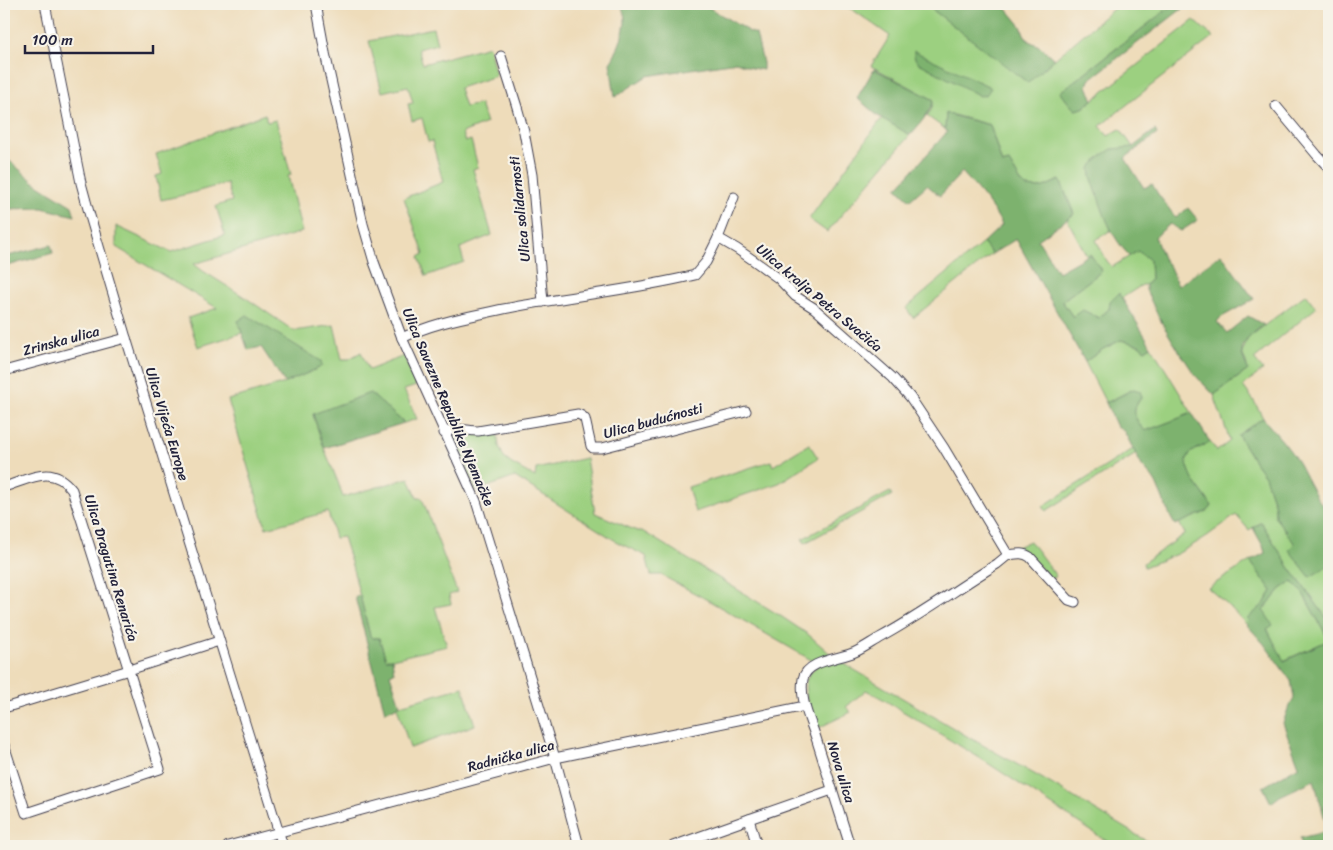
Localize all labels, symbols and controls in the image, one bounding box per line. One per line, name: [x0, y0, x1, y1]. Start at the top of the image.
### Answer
scale bar: [25, 22, 152, 54]
text: 100 m: [32, 27, 73, 53]
street label: Ulica solidarnosti: [502, 154, 538, 263]
street label: Ulica kralja Petra Svačića: [750, 237, 888, 359]
street label: Ulica Savezne Republike Njemačke: [395, 304, 501, 510]
street label: Zrinska ulica: [20, 318, 103, 363]
street label: Ulica Vijeća Europe: [138, 364, 196, 484]
street label: Ulica budućnosti: [600, 395, 707, 446]
street label: Ulica Dragutina Renarića: [77, 491, 145, 645]
street label: Radnička ulica: [465, 732, 557, 780]
street label: Nova ulica: [820, 738, 862, 807]

